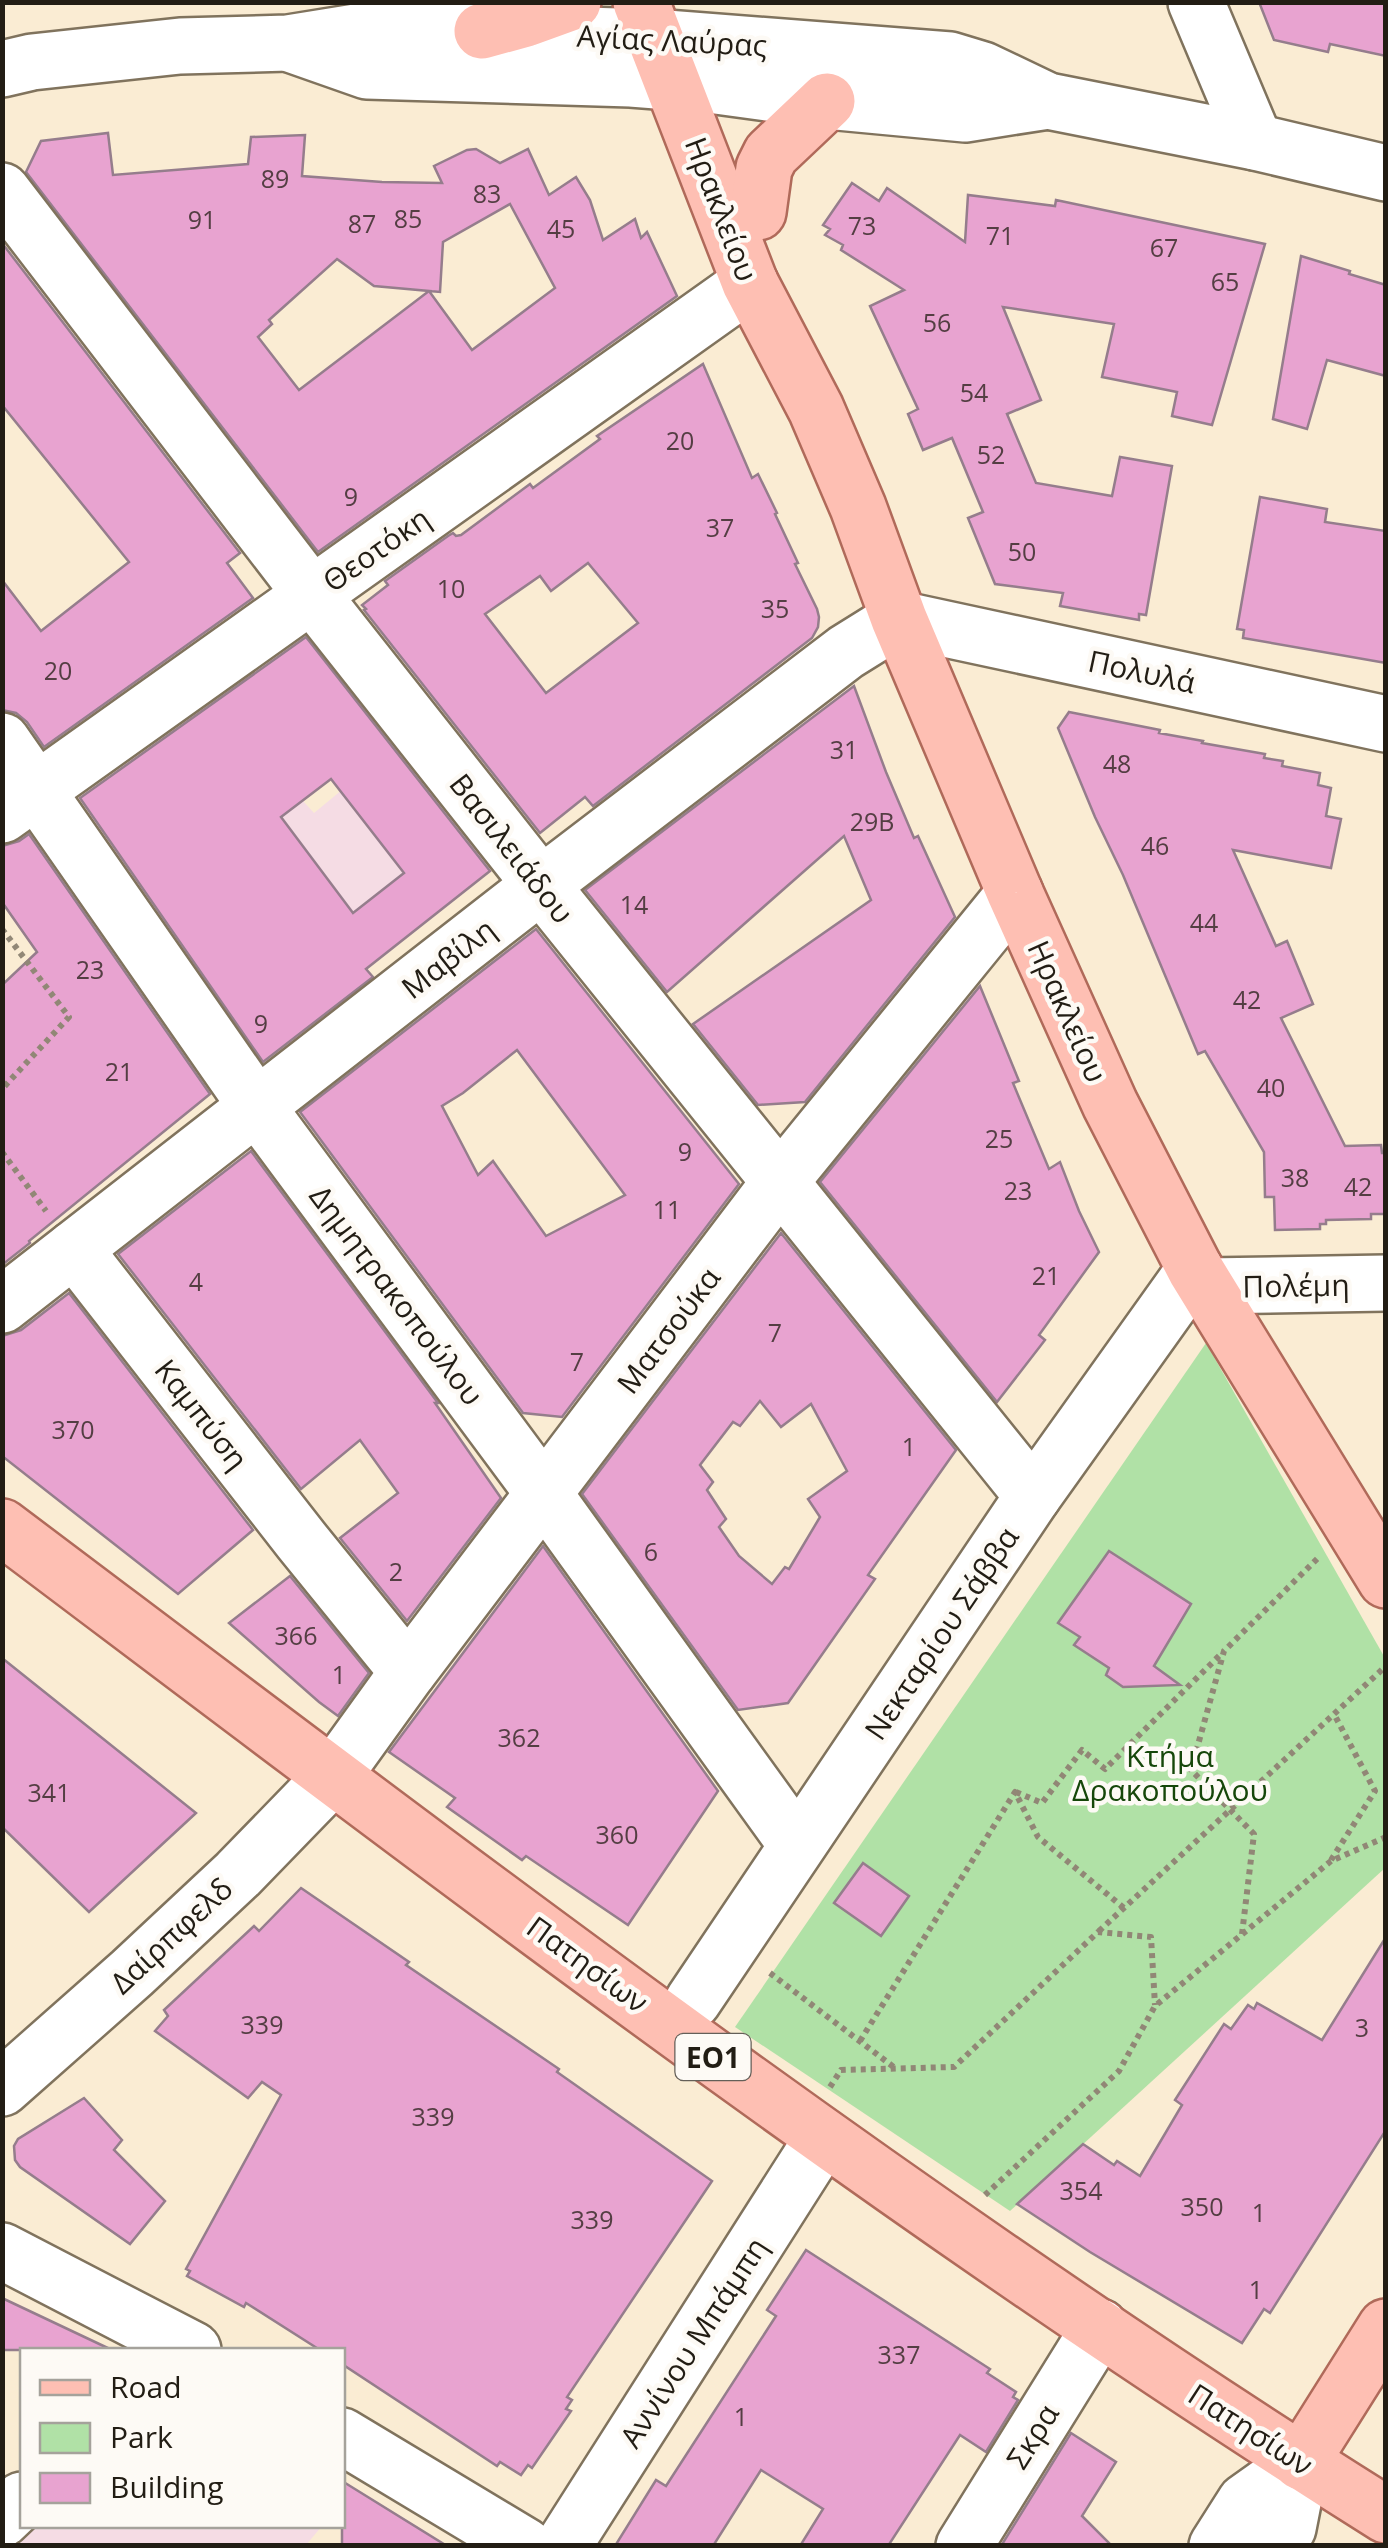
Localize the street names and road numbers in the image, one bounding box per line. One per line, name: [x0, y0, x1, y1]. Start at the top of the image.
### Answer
street label: Αγίας Λαύρας: [576, 15, 768, 65]
street label: Ηρακλείου: [676, 131, 768, 287]
street label: Θεοτόκη: [314, 497, 438, 601]
street label: Πολυλά: [1085, 640, 1199, 702]
street label: Βασιλειάδου: [441, 765, 583, 931]
street label: Μαβίλη: [393, 908, 503, 1008]
street label: Ηρακλείου: [1019, 934, 1117, 1088]
street label: Δημητρακοπούλου: [301, 1177, 493, 1413]
street label: Ματσούκα: [607, 1258, 729, 1402]
street label: Πολέμη: [1242, 1264, 1350, 1306]
street label: Καμπύση: [146, 1350, 258, 1478]
street label: Νεκταρίου Σάββα: [854, 1518, 1028, 1748]
street label: Δαίρπφελδ: [101, 1868, 241, 2002]
street label: Πατησίων: [519, 1906, 657, 2022]
road number: ΕΟ1: [676, 2034, 750, 2080]
street label: Αννίνου Μπάμπη: [610, 2229, 776, 2455]
street label: Πατησίων: [1181, 2373, 1321, 2485]
street label: Σκρα: [996, 2396, 1068, 2476]

